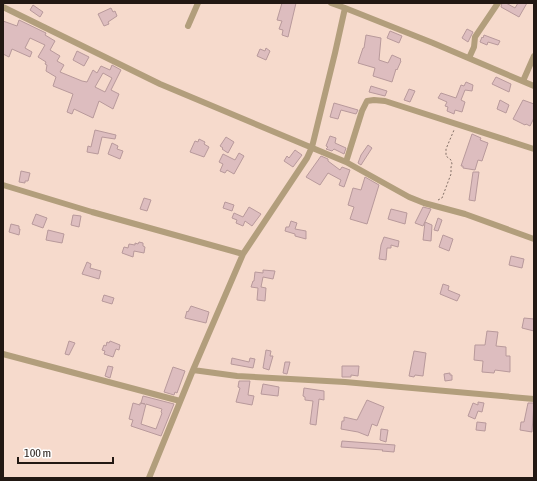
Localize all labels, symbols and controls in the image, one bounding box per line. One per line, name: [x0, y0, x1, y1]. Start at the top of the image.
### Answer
scale bar: [18, 439, 113, 465]
text: 100 m: [24, 446, 51, 460]

